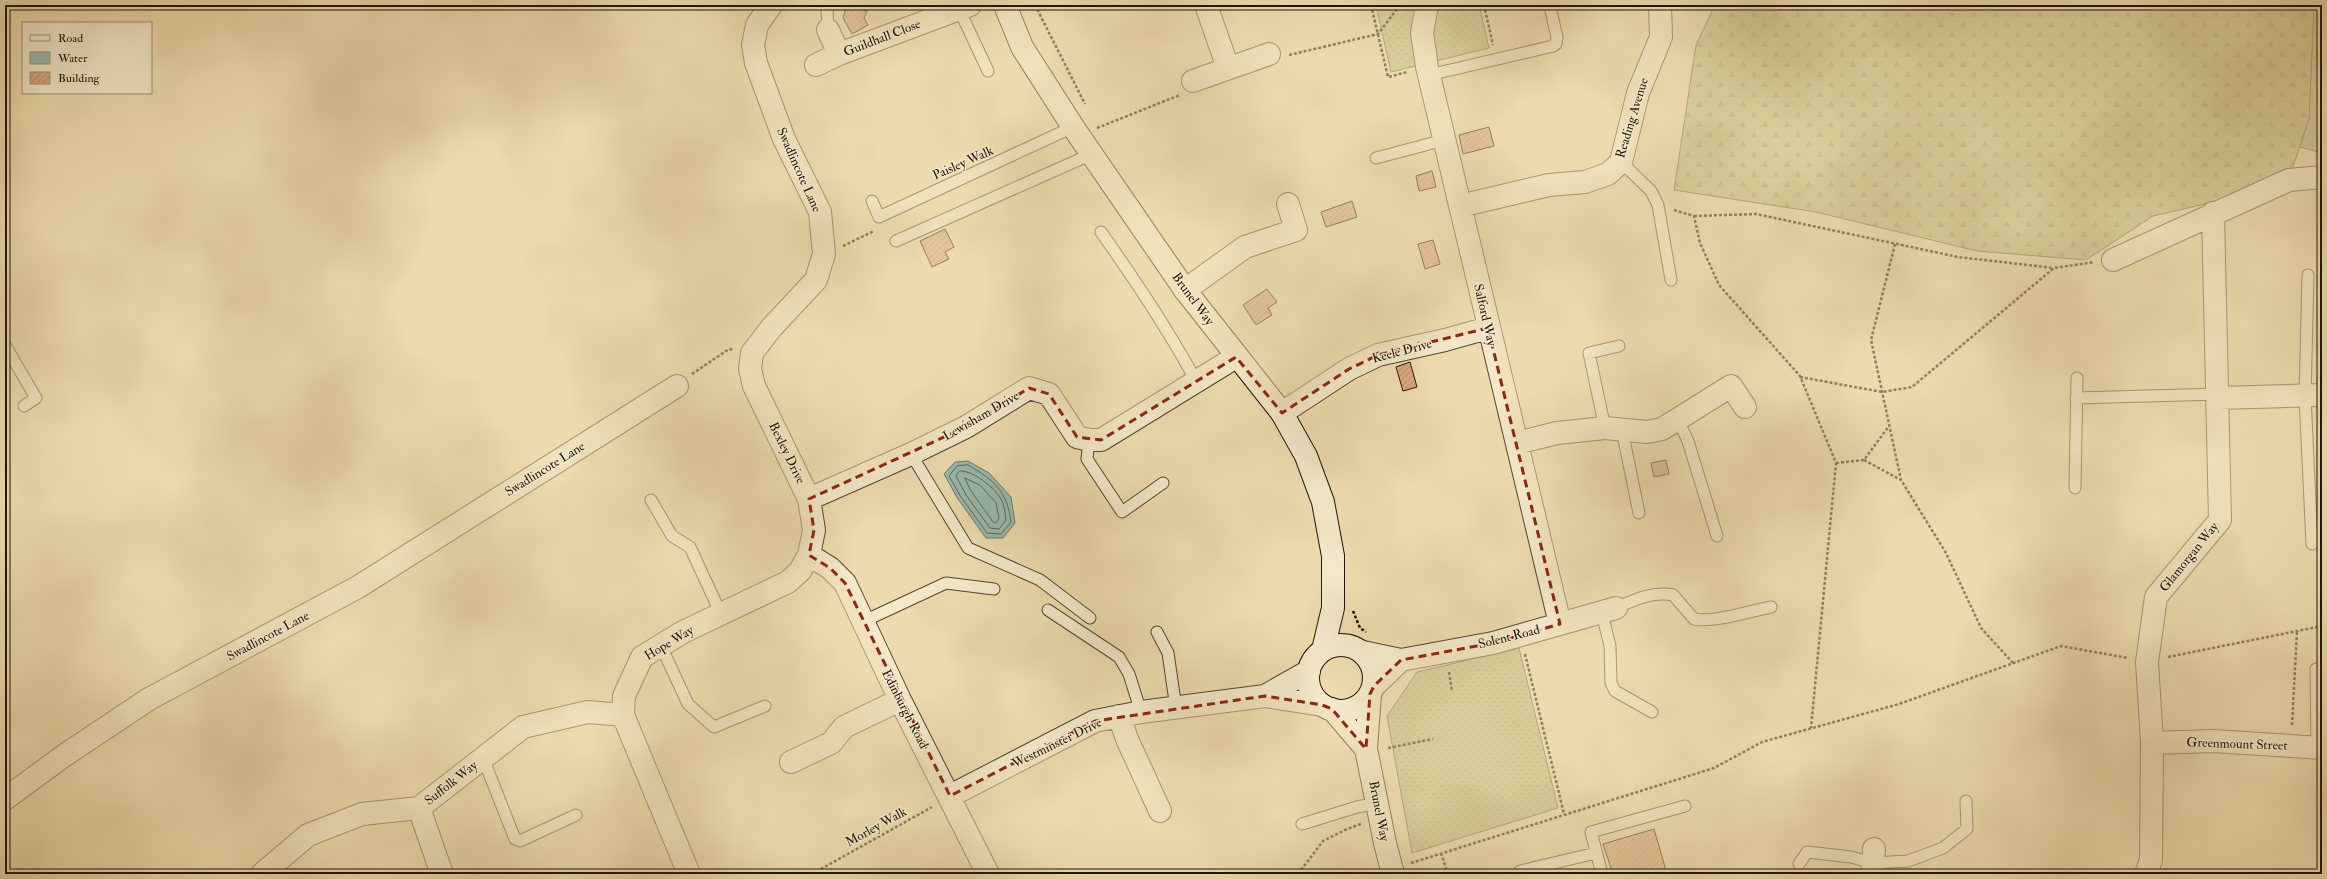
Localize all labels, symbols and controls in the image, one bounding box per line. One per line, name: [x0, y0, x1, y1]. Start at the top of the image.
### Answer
street label: Guildhall Close: [841, 16, 923, 60]
legend: [22, 22, 152, 94]
text: Road: [58, 31, 83, 46]
text: Water: [57, 51, 88, 66]
text: Building: [58, 71, 101, 86]
street label: Reading Avenue: [1612, 75, 1652, 160]
street label: Swadlincote Lane: [773, 125, 825, 215]
street label: Paisley Walk: [930, 142, 997, 184]
street label: Brunel Way: [1168, 270, 1218, 329]
street label: Salford Way: [1469, 282, 1500, 348]
street label: Keele Drive: [1370, 335, 1434, 367]
street label: Lewisham Drive: [940, 387, 1023, 444]
street label: Bexley Drive: [764, 420, 809, 487]
street label: Swadlincote Lane: [502, 438, 588, 500]
street label: Glamorgan Way: [2156, 519, 2223, 596]
street label: Swadlincote Lane: [224, 607, 312, 664]
street label: Solent Road: [1477, 621, 1542, 652]
street label: Hope Way: [642, 622, 697, 665]
street label: Edinburgh Road: [878, 667, 932, 752]
street label: Westminster Drive: [1009, 714, 1105, 772]
street label: Greenmount Street: [2186, 734, 2288, 754]
street label: Suffolk Way: [421, 757, 482, 809]
street label: Brunel Way: [1364, 779, 1393, 843]
street label: Morley Walk: [843, 803, 911, 851]

